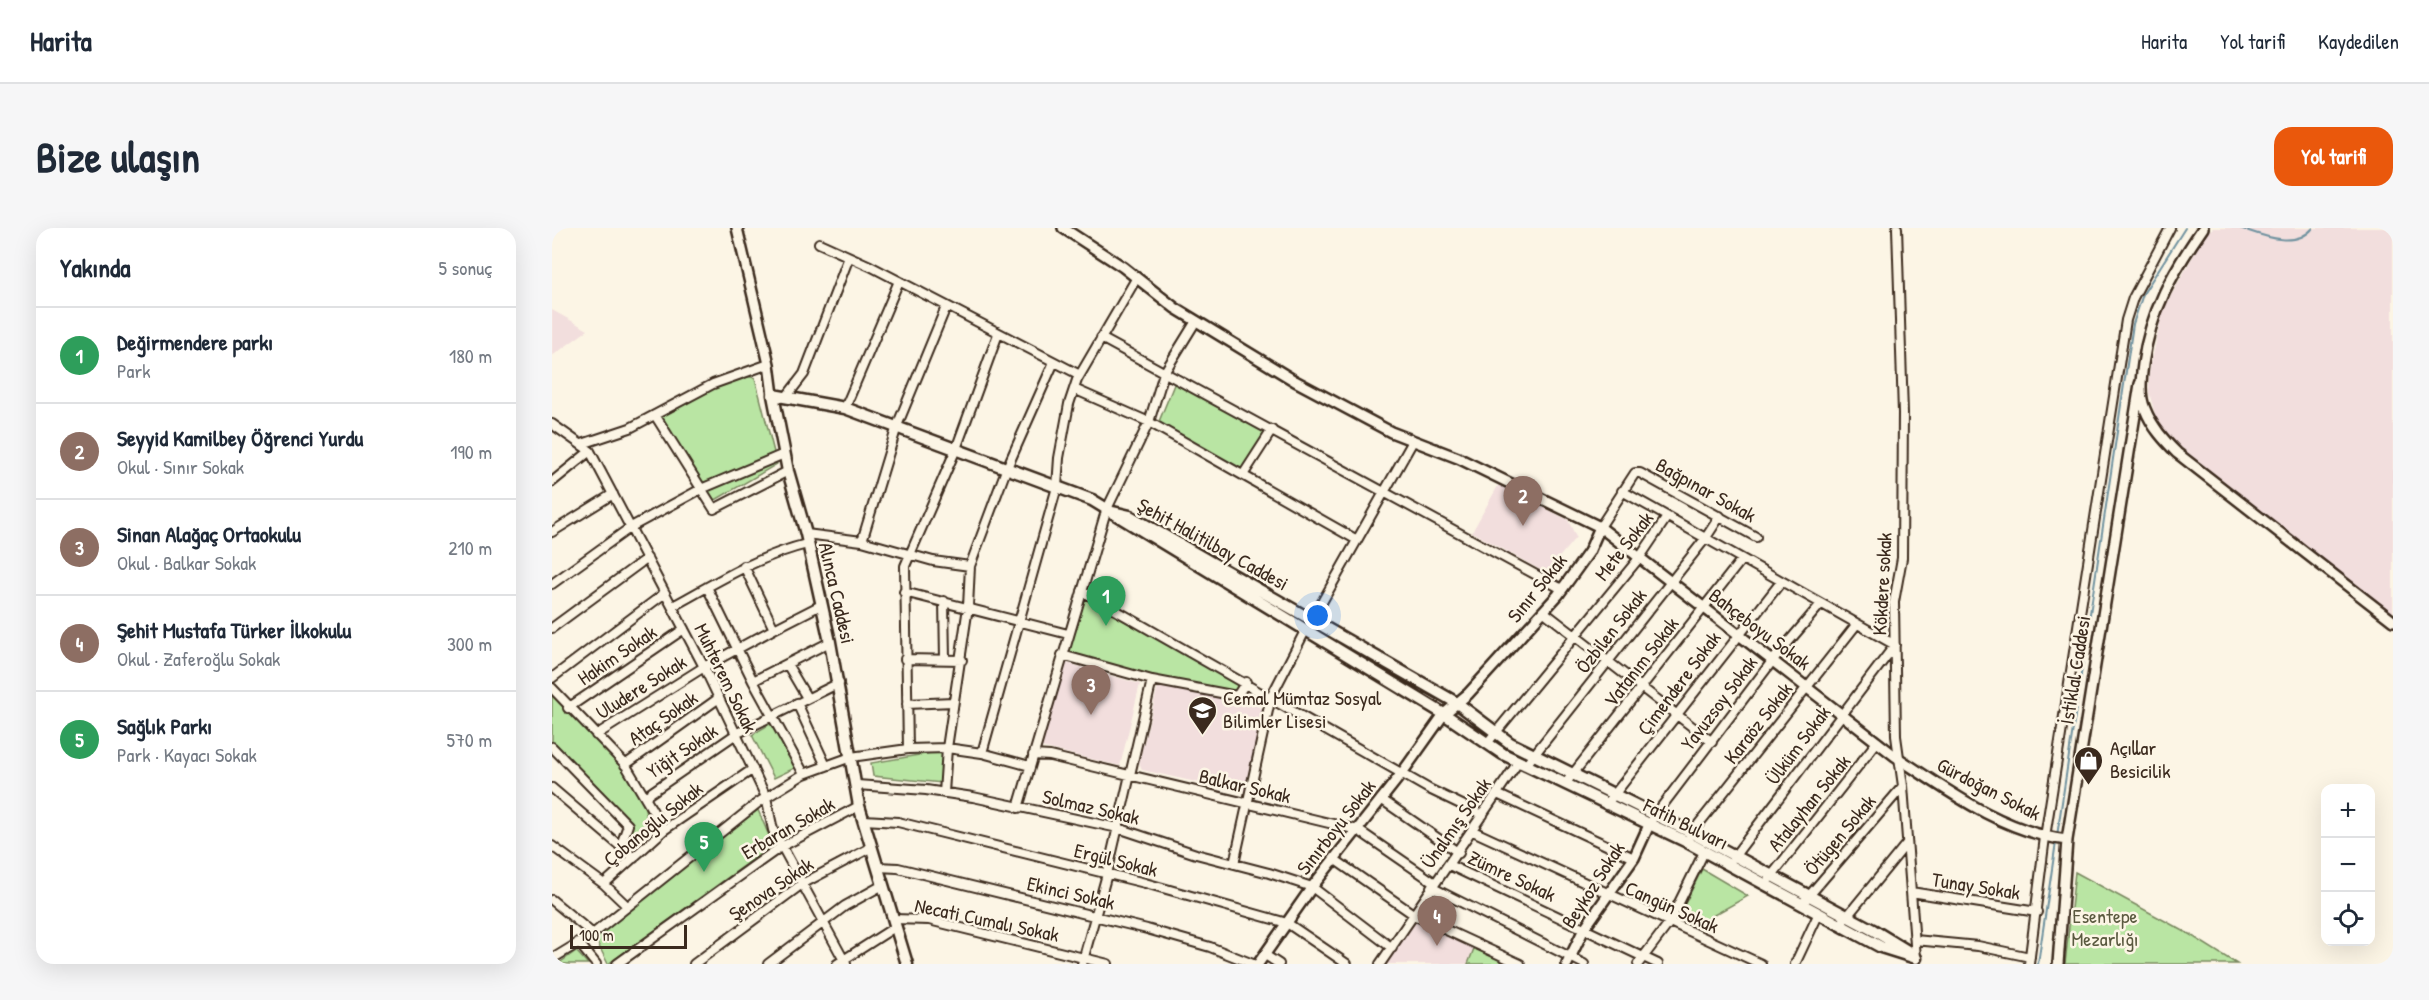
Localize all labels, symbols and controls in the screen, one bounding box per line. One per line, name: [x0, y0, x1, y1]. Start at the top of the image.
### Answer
text: Harita: [30, 22, 92, 60]
text: Harita: [2141, 27, 2187, 56]
text: Yol tarifi: [2220, 27, 2285, 56]
text: Kaydedilen: [2318, 27, 2399, 56]
button: Yol tarifi: [2274, 127, 2393, 186]
text: Bize ulaşın: [36, 128, 200, 185]
text: Yakında: [60, 250, 130, 285]
text: 5 sonuç: [438, 254, 492, 281]
text: Değirmendere parkı: [117, 327, 273, 357]
text: 1: [76, 342, 83, 369]
text: 180 m: [449, 342, 492, 369]
text: Park: [117, 357, 150, 384]
text: Seyyid Kamilbey Öğrenci Yurdu: [117, 423, 363, 453]
text: 2: [75, 438, 84, 465]
text: 190 m: [450, 438, 492, 465]
street label: Bağpınar Sokak: [1651, 451, 1761, 528]
text: Okul · Sınır Sokak: [117, 453, 244, 480]
pin: 2: [1504, 476, 1542, 526]
street label: Şehit Halitilbay Caddesi: [1133, 491, 1294, 596]
street label: Mete Sokak: [1588, 505, 1659, 586]
text: Sinan Alağaç Ortaokulu: [117, 519, 301, 549]
street label: Kökdere sokak: [1865, 532, 1898, 636]
text: 3: [75, 534, 84, 561]
text: 210 m: [448, 534, 492, 561]
street label: Alınca Caddesi: [813, 540, 862, 646]
street label: Sınır Sokak: [1501, 548, 1573, 628]
text: Okul · Balkar Sokak: [117, 549, 256, 576]
pin: 1: [1086, 576, 1126, 626]
street label: Bahçeboyu Sokak: [1704, 581, 1817, 676]
street label: Özbilen Sokak: [1569, 583, 1652, 679]
your location: [1303, 601, 1332, 630]
street label: Vatanım Sokak: [1597, 611, 1684, 712]
street label: İstiklal Caddesi: [2053, 614, 2096, 726]
text: Şehit Mustafa Türker İlkokulu: [117, 615, 351, 645]
street label: Hakim Sokak: [572, 618, 662, 691]
street label: Muhterem Sokak: [688, 619, 765, 737]
street label: Çimendere Sokak: [1631, 625, 1727, 740]
text: 4: [76, 630, 83, 657]
text: 300 m: [447, 630, 492, 657]
text: Okul · Zaferoğlu Sokak: [117, 645, 280, 672]
street label: Uludere Sokak: [590, 648, 691, 725]
street label: Yavuzsoy Sokak: [1674, 650, 1763, 755]
pin: 3: [1072, 666, 1110, 715]
street label: Karaöz Sokak: [1717, 676, 1798, 769]
street label: Ataç Sokak: [623, 684, 703, 751]
place label: Cemal Mümtaz Sosyal Bilimler Lisesi: [1223, 684, 1382, 734]
school or university icon: Cemal Mümtaz Sosyal Bilimler Lisesi: [1186, 694, 1218, 736]
street label: Ülküm Sokak: [1759, 700, 1836, 790]
text: Sağlık Parkı: [117, 711, 212, 741]
street label: Yiğit Sokak: [641, 717, 722, 784]
text: 5: [75, 726, 84, 753]
text: 570 m: [446, 726, 492, 753]
place label: Açıllar Besicilik: [2110, 734, 2171, 784]
text: Park · Kayacı Sokak: [117, 741, 257, 768]
shop icon: Açıllar Besicilik: [2073, 744, 2105, 786]
street label: Atalayhan Sokak: [1761, 748, 1856, 857]
street label: Gürdoğan Sokak: [1933, 751, 2046, 826]
street label: Balkar Sokak: [1197, 762, 1294, 809]
street label: Ünalmış Sokak: [1414, 772, 1497, 874]
street label: Sınırboyu Sokak: [1290, 773, 1381, 880]
street label: Çobanoğlu Sokak: [597, 775, 708, 872]
street label: Solmaz Sokak: [1040, 782, 1142, 831]
map controls: [2321, 784, 2375, 946]
button: +: [2321, 784, 2375, 838]
street label: Ötügen Sokak: [1798, 788, 1882, 881]
street label: Erbaran Sokak: [736, 790, 839, 865]
street label: Fatih Bulvarı: [1638, 791, 1733, 856]
pin: 5: [684, 822, 724, 872]
street label: Ergül Sokak: [1072, 836, 1161, 883]
street label: Beykoz Sokak: [1555, 836, 1631, 933]
button: −: [2321, 838, 2375, 892]
street label: Zümre Sokak: [1464, 844, 1560, 908]
street label: Şenova Sokak: [723, 850, 818, 927]
street label: Tunay Sokak: [1930, 865, 2022, 906]
street label: Ekinci Sokak: [1025, 869, 1118, 916]
street label: Cangün Sokak: [1621, 874, 1723, 939]
street label: Necati Cumalı Sokak: [913, 891, 1062, 948]
button: locate: [2321, 892, 2375, 946]
pin: 4: [1418, 896, 1456, 946]
park label: Esentepe Mezarlığı: [2071, 902, 2139, 952]
scale bar: [570, 922, 687, 950]
text: 100 m: [579, 924, 614, 946]

